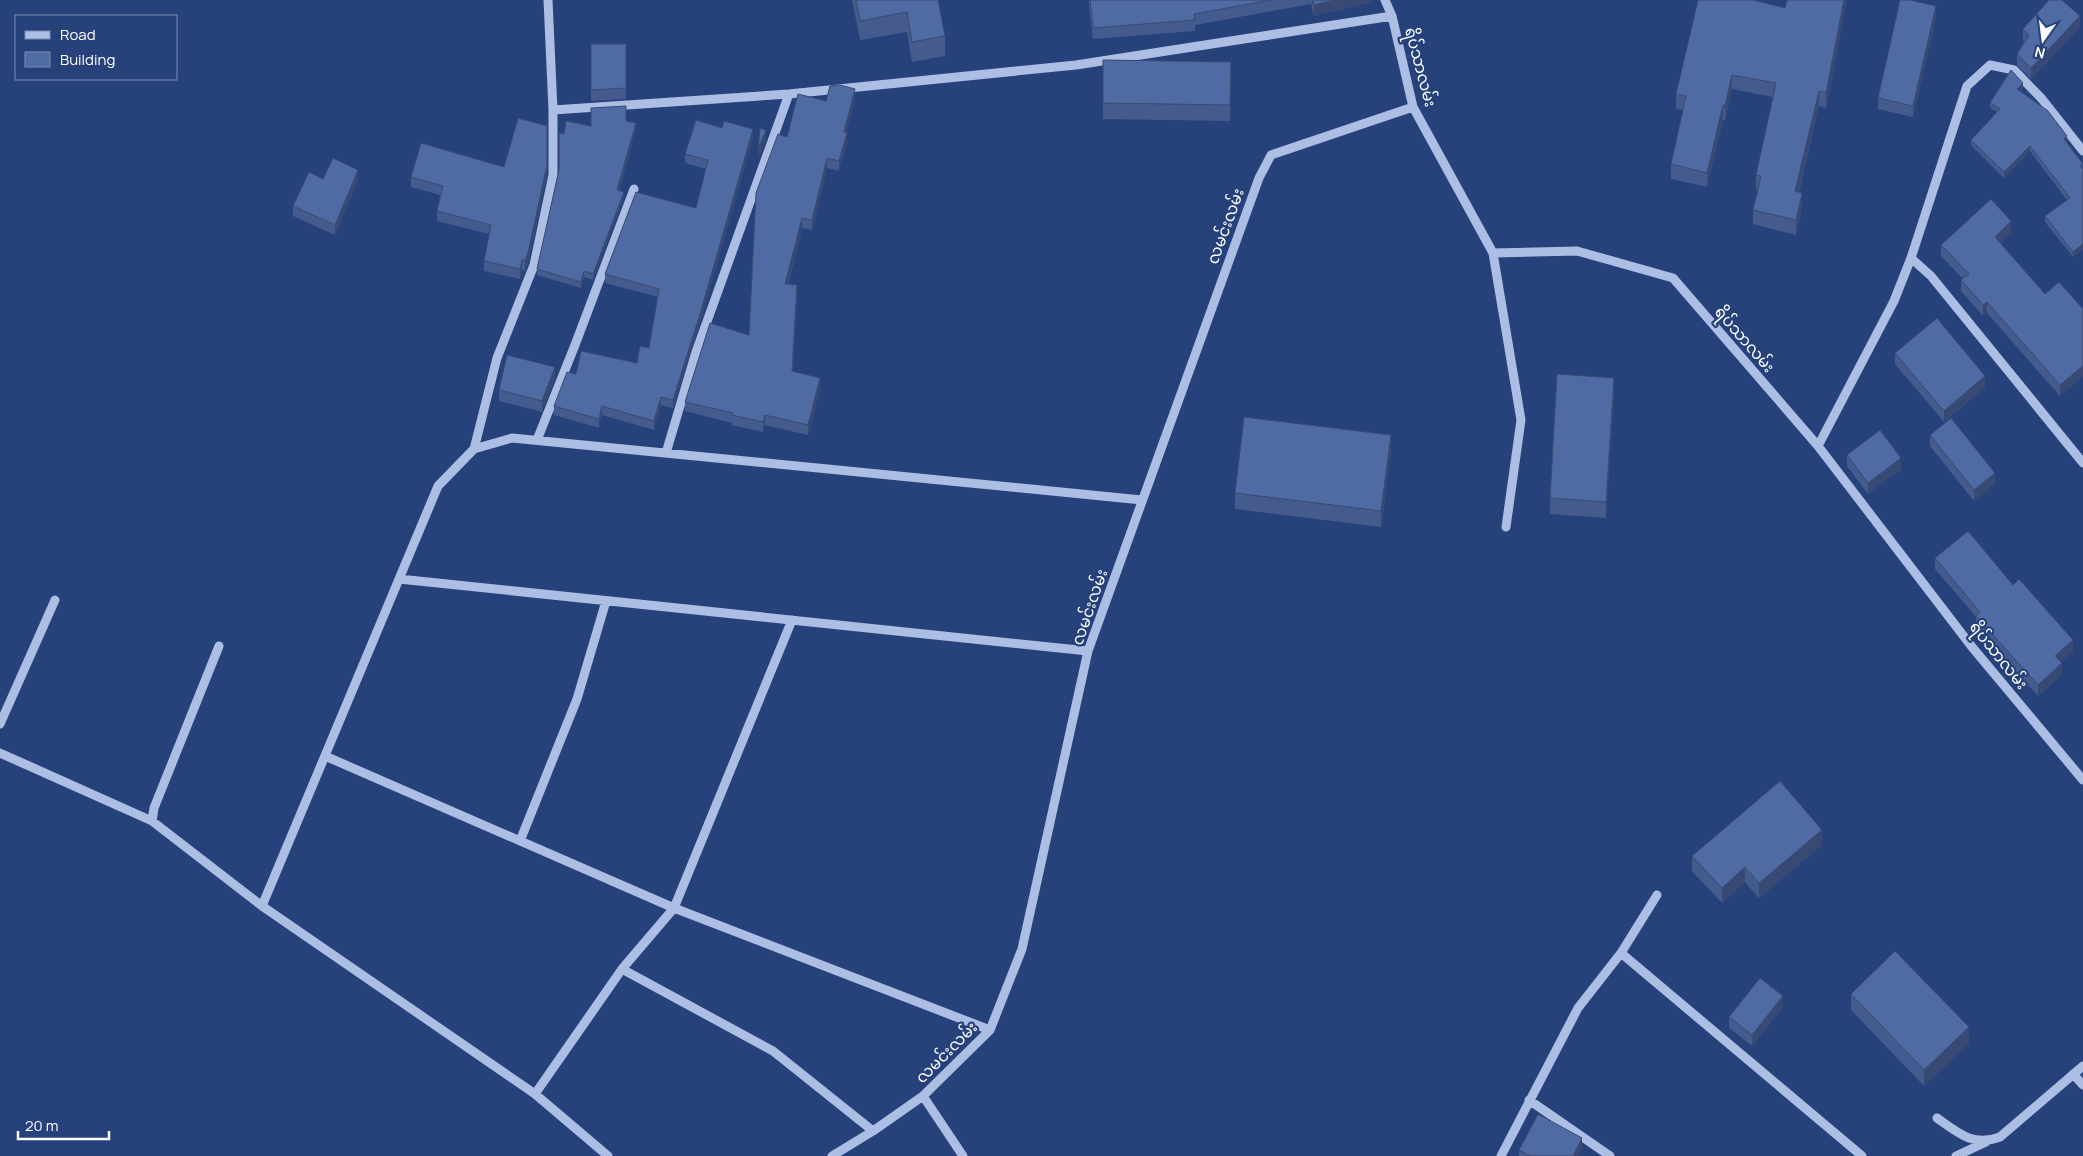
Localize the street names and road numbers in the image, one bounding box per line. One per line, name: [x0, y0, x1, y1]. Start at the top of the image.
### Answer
street label: ရိပ်သာလမ်း: [1397, 25, 1442, 110]
street label: လမင်းလမ်း: [1201, 185, 1249, 267]
street label: ရိပ်သာလမ်း: [1708, 301, 1780, 379]
street label: လမင်းလမ်း: [1066, 566, 1112, 648]
street label: ရိပ်သာလမ်း: [1962, 616, 2033, 695]
street label: လမင်းလမ်း: [910, 1016, 982, 1088]

